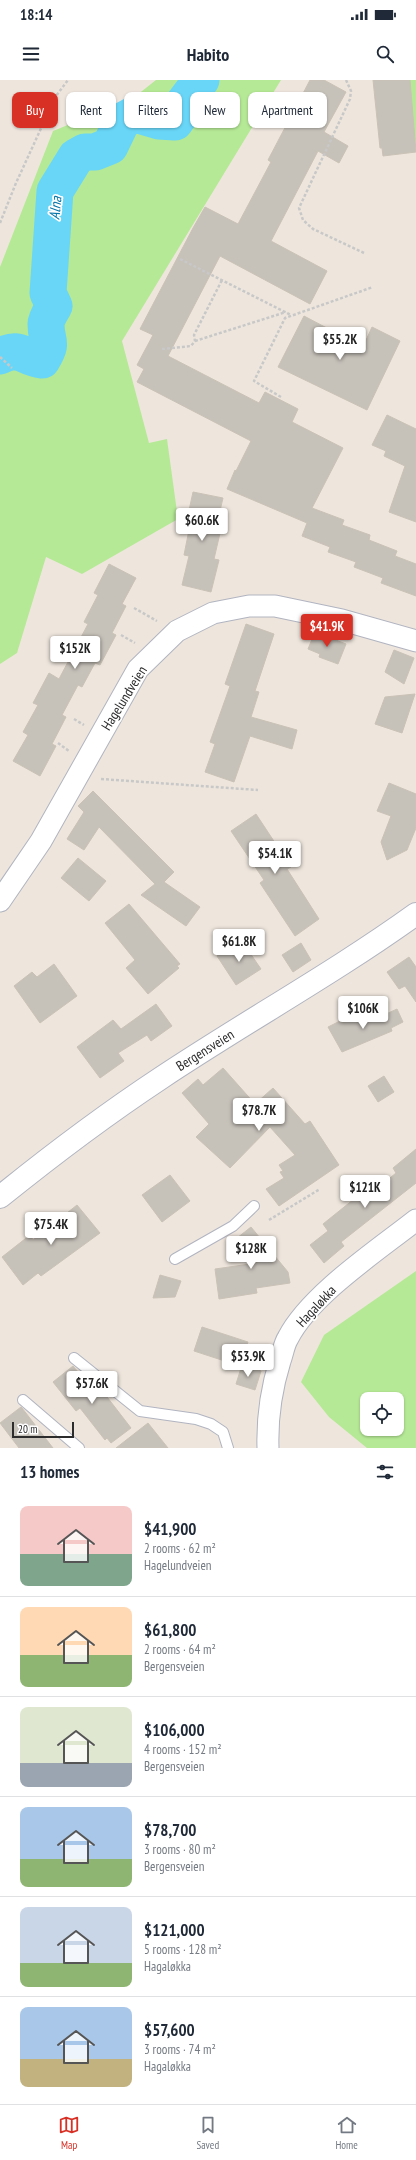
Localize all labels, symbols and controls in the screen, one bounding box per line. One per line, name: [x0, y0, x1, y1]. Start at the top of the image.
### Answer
text: 18:14: [20, 5, 52, 24]
icon: menu: [20, 43, 42, 65]
text: Habito: [187, 43, 229, 66]
icon: search: [374, 43, 396, 65]
chip: Buy: [12, 92, 58, 128]
chip: Rent: [66, 92, 116, 128]
chip: Filters: [124, 92, 182, 128]
chip: New: [190, 92, 240, 128]
chip: Apartment: [248, 92, 327, 128]
water label: Alna: [44, 194, 66, 221]
pin: $55.2K: [307, 327, 373, 361]
text: $55.2K: [323, 331, 357, 348]
pin: $60.6K: [169, 508, 235, 542]
text: $60.6K: [185, 512, 219, 529]
pin: $41.9K: [294, 614, 360, 648]
text: $41.9K: [310, 618, 344, 635]
pin: $152K: [47, 636, 103, 670]
text: $152K: [59, 640, 91, 657]
street label: Hagelundveien: [97, 662, 151, 734]
pin: $54.1K: [242, 841, 308, 875]
text: $54.1K: [258, 845, 292, 862]
pin: $61.8K: [206, 929, 272, 963]
text: $61.8K: [222, 933, 256, 950]
pin: $106K: [335, 996, 391, 1030]
text: $106K: [347, 1000, 379, 1017]
street label: Bergensveien: [173, 1025, 237, 1075]
pin: $78.7K: [226, 1098, 292, 1132]
text: $78.7K: [242, 1102, 276, 1119]
pin: $121K: [337, 1175, 393, 1209]
text: $121K: [349, 1179, 381, 1196]
pin: $75.4K: [18, 1212, 84, 1246]
text: $75.4K: [34, 1216, 68, 1233]
pin: $128K: [223, 1236, 279, 1270]
text: $128K: [235, 1240, 267, 1257]
street label: Hagaløkka: [292, 1281, 340, 1331]
pin: $53.9K: [215, 1344, 281, 1378]
text: $53.9K: [231, 1348, 265, 1365]
pin: $57.6K: [59, 1371, 125, 1405]
text: $57.6K: [75, 1375, 109, 1392]
map controls: [360, 1392, 404, 1436]
button: locate: [360, 1392, 404, 1436]
scale bar: [12, 1420, 74, 1439]
text: 20 m: [18, 1422, 37, 1436]
text: 13 homes: [20, 1461, 79, 1483]
icon: filters: [374, 1461, 396, 1483]
text: $41,900: [144, 1518, 196, 1540]
icon: home: [52, 1522, 100, 1570]
text: 2 rooms · 62 m²: [144, 1540, 216, 1557]
text: Hagelundveien: [144, 1557, 211, 1574]
text: $61,800: [144, 1619, 196, 1641]
icon: home: [52, 1623, 100, 1671]
text: 2 rooms · 64 m²: [144, 1641, 216, 1658]
text: Bergensveien: [144, 1658, 204, 1675]
text: $106,000: [144, 1719, 205, 1741]
icon: home: [52, 1723, 100, 1771]
text: 4 rooms · 152 m²: [144, 1741, 222, 1758]
text: Bergensveien: [144, 1758, 204, 1775]
text: $78,700: [144, 1819, 196, 1841]
icon: home: [52, 1823, 100, 1871]
text: 3 rooms · 80 m²: [144, 1841, 216, 1858]
text: Bergensveien: [144, 1858, 204, 1875]
text: $121,000: [144, 1919, 205, 1941]
icon: home: [52, 1923, 100, 1971]
text: 5 rooms · 128 m²: [144, 1941, 222, 1958]
text: Hagaløkka: [144, 1958, 191, 1975]
text: $57,600: [144, 2019, 195, 2041]
icon: home: [52, 2023, 100, 2071]
text: 3 rooms · 74 m²: [144, 2041, 216, 2058]
text: Hagaløkka: [144, 2058, 191, 2075]
tab: Map: [58, 2114, 80, 2152]
tab: Saved: [196, 2114, 219, 2152]
tab: Home: [335, 2114, 358, 2152]

